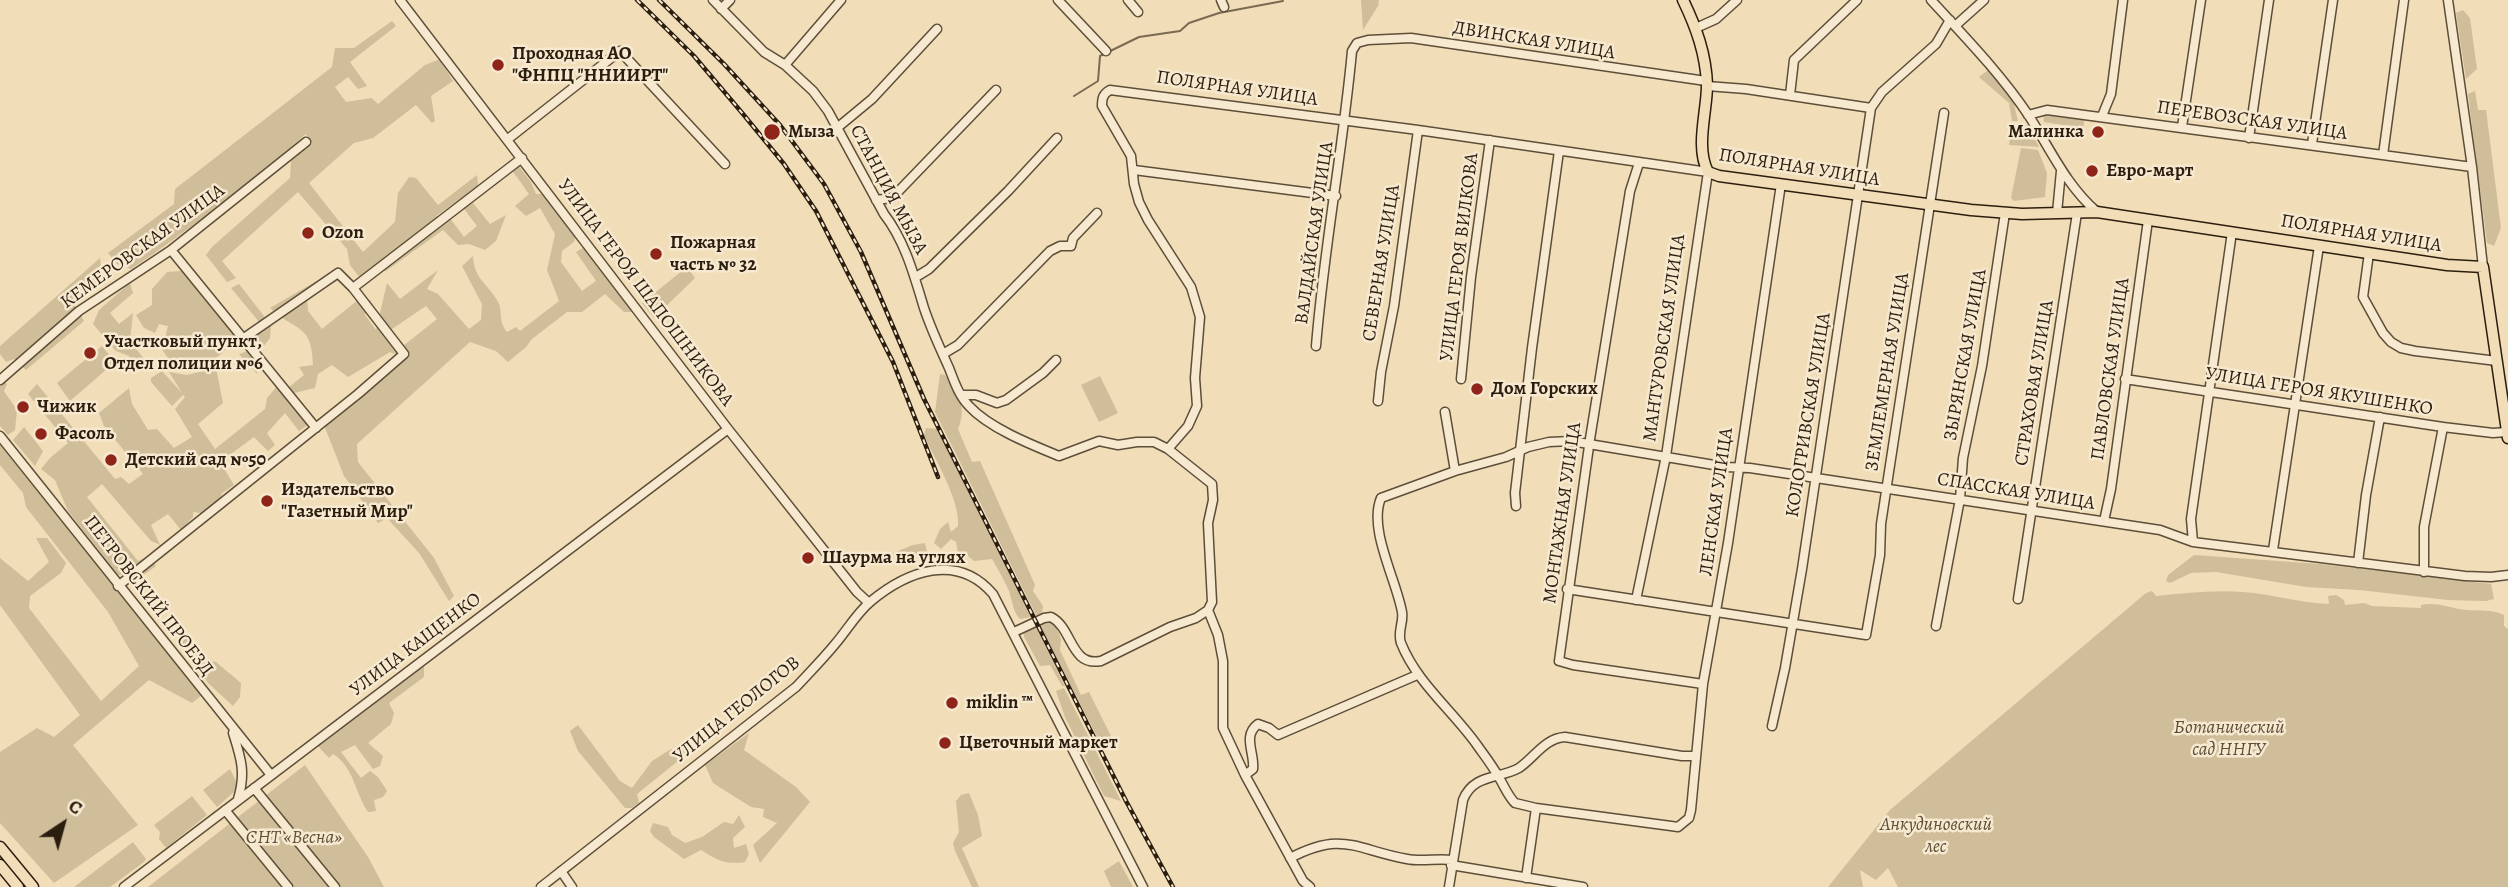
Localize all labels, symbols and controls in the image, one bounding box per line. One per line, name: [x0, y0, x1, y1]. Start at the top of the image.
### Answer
street label: ДВИНСКАЯ УЛИЦА: [1451, 17, 1617, 65]
place label: Проходная АО "ФНПЦ "ННИИРТ": [512, 43, 668, 87]
marker: Проходная АО "ФНПЦ "ННИИРТ": [490, 57, 506, 73]
street label: ПОЛЯРНАЯ УЛИЦА: [1155, 66, 1319, 112]
street label: ПЕРЕВОЗСКАЯ УЛИЦА: [2155, 96, 2349, 146]
place label: Мыза: [788, 121, 835, 143]
street label: СТАНЦИЯ МЫЗА: [844, 121, 932, 259]
place label: Малинка: [2008, 121, 2084, 143]
marker: Мыза: [762, 122, 782, 142]
marker: Малинка: [2090, 124, 2106, 140]
street label: ВАЛДАЙСКАЯ УЛИЦА: [1291, 140, 1339, 326]
street label: ПОЛЯРНАЯ УЛИЦА: [1717, 144, 1881, 192]
street label: УЛИЦА ГЕРОЯ ВИЛКОВА: [1436, 151, 1484, 363]
place label: Евро-март: [2106, 160, 2193, 182]
marker: Евро-март: [2084, 163, 2100, 179]
street label: УЛИЦА ГЕРОЯ ШАПОШНИКОВА: [552, 175, 738, 411]
street label: КЕМЕРОВСКАЯ УЛИЦА: [56, 180, 230, 314]
street label: СЕВЕРНАЯ УЛИЦА: [1358, 183, 1406, 343]
street label: ПОЛЯРНАЯ УЛИЦА: [2279, 210, 2443, 258]
place label: Ozon: [322, 222, 364, 244]
marker: Ozon: [300, 225, 316, 241]
place label: Пожарная часть № 32: [670, 232, 757, 276]
street label: МАНТУРОВСКАЯ УЛИЦА: [1639, 233, 1691, 443]
marker: Пожарная часть № 32: [648, 246, 664, 262]
street label: ЗЫРЯНСКАЯ УЛИЦА: [1940, 267, 1992, 443]
street label: ЗЕМЛЕМЕРНАЯ УЛИЦА: [1861, 271, 1915, 473]
street label: ПАВЛОВСКАЯ УЛИЦА: [2087, 276, 2135, 462]
street label: СТРАХОВАЯ УЛИЦА: [2011, 298, 2059, 468]
street label: КОЛОГРИВСКАЯ УЛИЦА: [1782, 311, 1836, 519]
place label: Участковый пункт, Отдел полиции №6: [104, 331, 263, 375]
marker: Участковый пункт, Отдел полиции №6: [82, 345, 98, 361]
street label: УЛИЦА ГЕРОЯ ЯКУШЕНКО: [2204, 363, 2434, 421]
place label: Дом Горских: [1491, 378, 1598, 400]
marker: Дом Горских: [1469, 381, 1485, 397]
place label: Чижик: [37, 396, 97, 418]
marker: Чижик: [15, 399, 31, 415]
street label: МОНТАЖНАЯ УЛИЦА: [1539, 421, 1587, 605]
place label: Фасоль: [55, 423, 114, 445]
marker: Фасоль: [33, 426, 49, 442]
street label: ЛЕНСКАЯ УЛИЦА: [1695, 426, 1739, 578]
place label: Детский сад №50: [125, 449, 266, 471]
marker: Детский сад №50: [103, 452, 119, 468]
street label: СПАССКАЯ УЛИЦА: [1935, 468, 2097, 516]
place label: Издательство "Газетный Мир": [281, 479, 413, 523]
marker: Издательство "Газетный Мир": [259, 493, 275, 509]
street label: ПЕТРОВСКИЙ ПРОЕЗД: [78, 511, 218, 681]
place label: Шаурма на углях: [822, 547, 966, 569]
marker: Шаурма на углях: [800, 550, 816, 566]
street label: УЛИЦА КАЩЕНКО: [346, 588, 486, 702]
street label: УЛИЦА ГЕОЛОГОВ: [669, 652, 805, 768]
place label: miklin ™: [966, 692, 1033, 714]
marker: miklin ™: [944, 695, 960, 711]
park label: Ботанический сад ННГУ: [2174, 717, 2284, 761]
place label: Цветочный маркет: [959, 732, 1118, 754]
marker: Цветочный маркет: [937, 735, 953, 751]
north arrow: [28, 789, 98, 859]
text: С: [63, 793, 88, 821]
park label: Анкудиновский лес: [1880, 814, 1992, 858]
park label: СНТ «Весна»: [246, 827, 342, 849]

